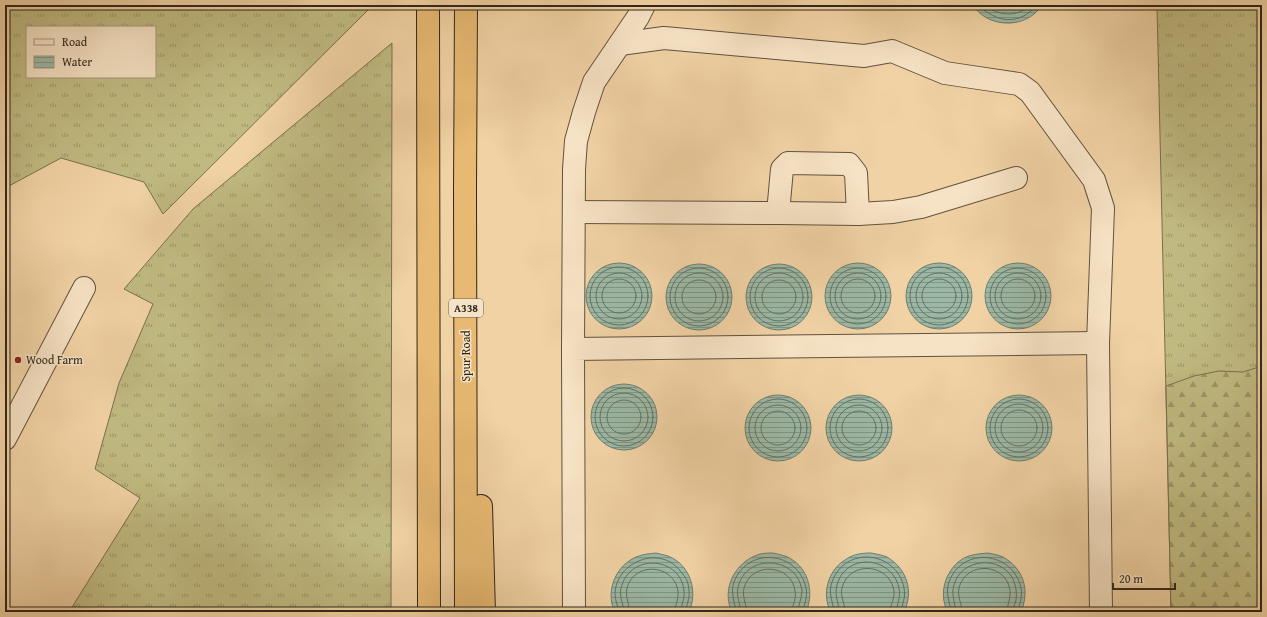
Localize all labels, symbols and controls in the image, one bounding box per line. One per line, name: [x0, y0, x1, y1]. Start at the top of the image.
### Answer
legend: [26, 26, 156, 78]
text: Road: [62, 33, 88, 50]
text: Water: [62, 53, 92, 70]
road number: A338: [449, 299, 483, 317]
street label: Spur Road: [457, 330, 474, 382]
place label: Wood Farm: [26, 351, 83, 368]
marker: Wood Farm: [13, 355, 23, 365]
scale bar: [1113, 565, 1175, 591]
text: 20 m: [1119, 570, 1143, 587]

